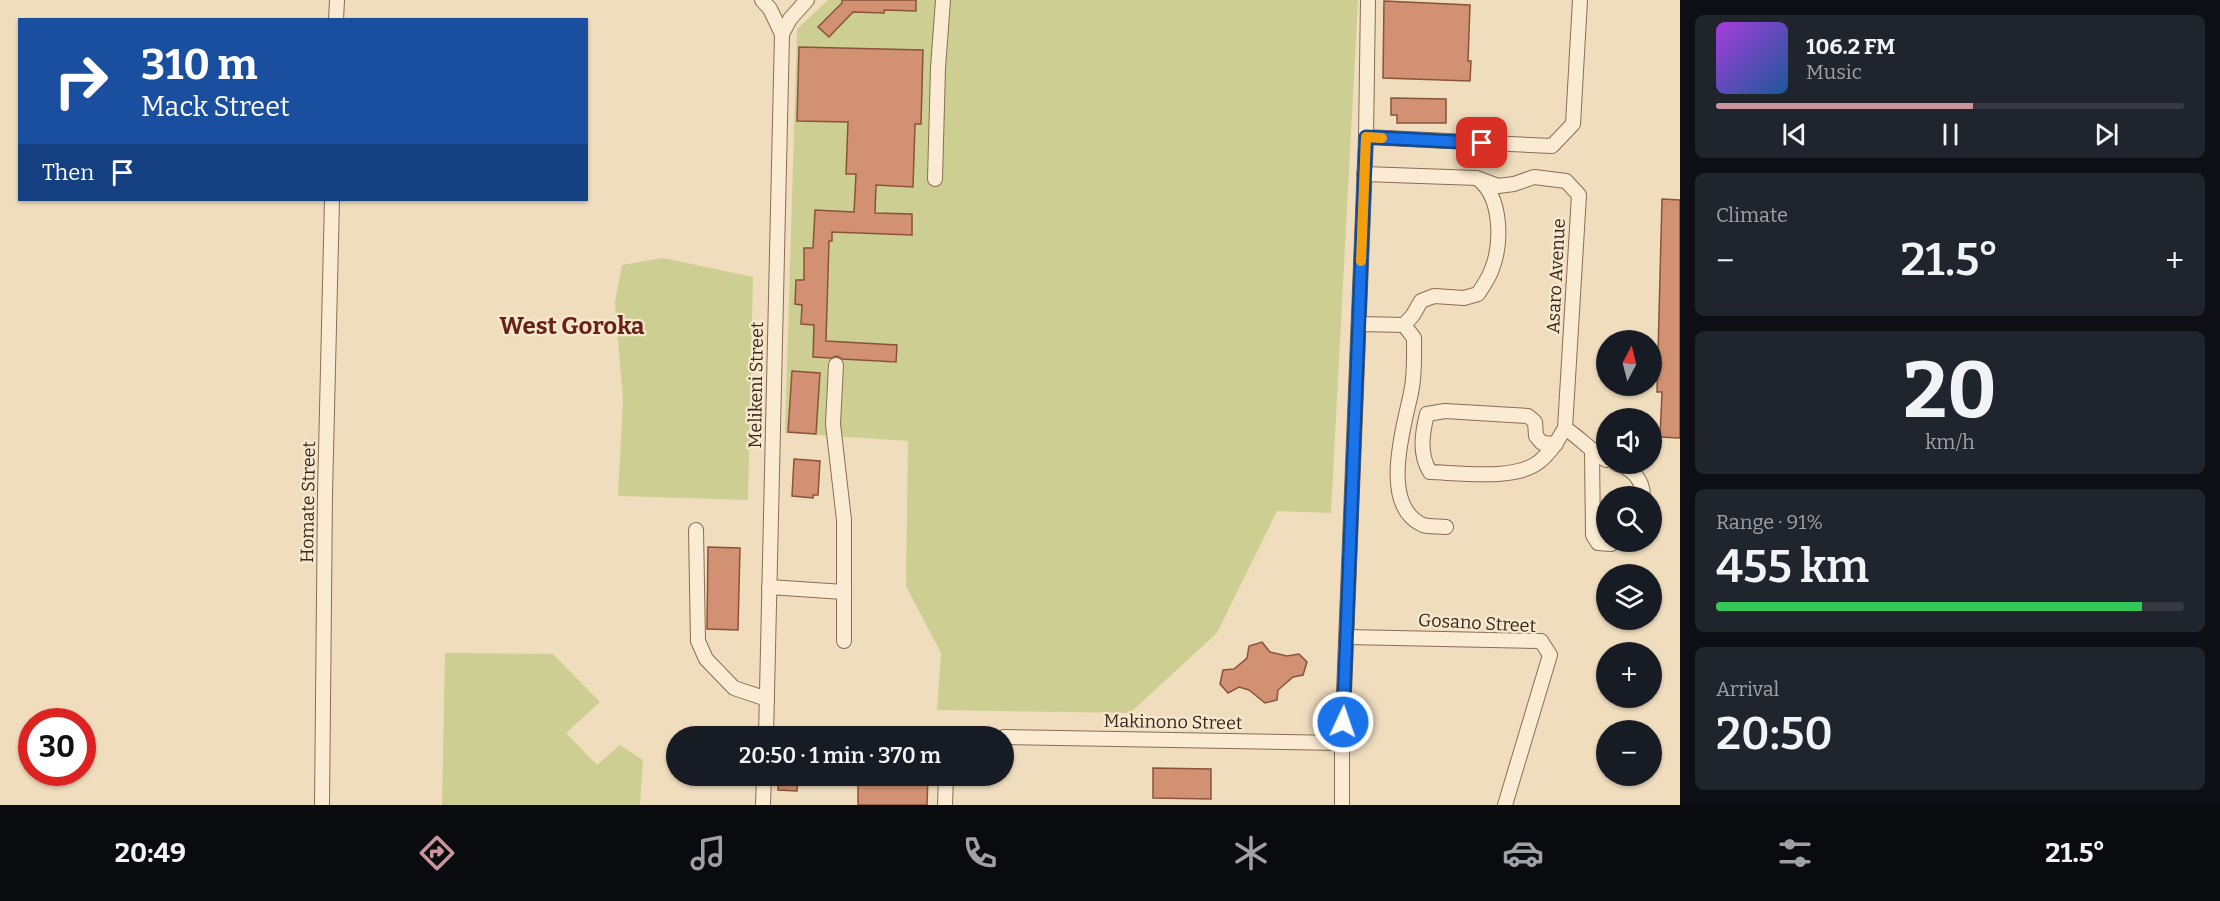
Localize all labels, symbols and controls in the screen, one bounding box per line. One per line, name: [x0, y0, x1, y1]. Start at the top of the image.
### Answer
text: 106.2 FM: [1806, 33, 1895, 60]
text: 310 m: [141, 40, 258, 90]
icon: right: [42, 42, 120, 120]
text: Music: [1806, 60, 1862, 84]
text: Mack Street: [141, 91, 290, 123]
pin: [1456, 117, 1507, 168]
icon: previous: [1778, 118, 1811, 151]
icon: pause: [1934, 118, 1967, 151]
icon: next: [2090, 118, 2123, 151]
icon: arrive: [1465, 126, 1498, 159]
icon: arrive: [106, 156, 139, 189]
text: Then: [42, 159, 94, 186]
text: Climate: [1716, 203, 1788, 227]
street label: Asaro Avenue: [1542, 218, 1570, 334]
text: 21.5°: [1901, 233, 1999, 287]
text: −: [1716, 241, 1734, 281]
text: +: [2165, 241, 2184, 281]
district label: West Goroka: [500, 312, 645, 340]
street label: Melikeni Street: [744, 321, 768, 449]
north arrow: [1596, 330, 1662, 396]
map controls: [1596, 330, 1662, 786]
text: 20: [1903, 344, 1997, 438]
button: sound: [1596, 408, 1662, 474]
text: km/h: [1925, 430, 1975, 454]
street label: Homate Street: [296, 440, 320, 563]
button: search: [1596, 486, 1662, 552]
text: Range · 91%: [1716, 510, 1823, 534]
text: 455 km: [1716, 540, 1869, 594]
button: layers: [1596, 564, 1662, 630]
street label: Gosano Street: [1417, 609, 1537, 637]
button: +: [1596, 642, 1662, 708]
text: Arrival: [1716, 677, 1779, 701]
position arrow: [1311, 690, 1375, 754]
text: 20:50: [1716, 707, 1833, 761]
speed limit sign: 30: [18, 708, 96, 786]
street label: Makinono Street: [1103, 710, 1243, 734]
button: −: [1596, 720, 1662, 786]
text: 20:50 · 1 min · 370 m: [739, 742, 941, 769]
icon: directions: [416, 832, 458, 874]
icon: music: [687, 832, 729, 874]
icon: phone: [959, 832, 1001, 874]
icon: climate: [1230, 832, 1272, 874]
icon: car: [1502, 832, 1544, 874]
icon: filters: [1774, 832, 1816, 874]
text: 20:49: [115, 837, 186, 869]
text: 21.5°: [2045, 837, 2105, 869]

